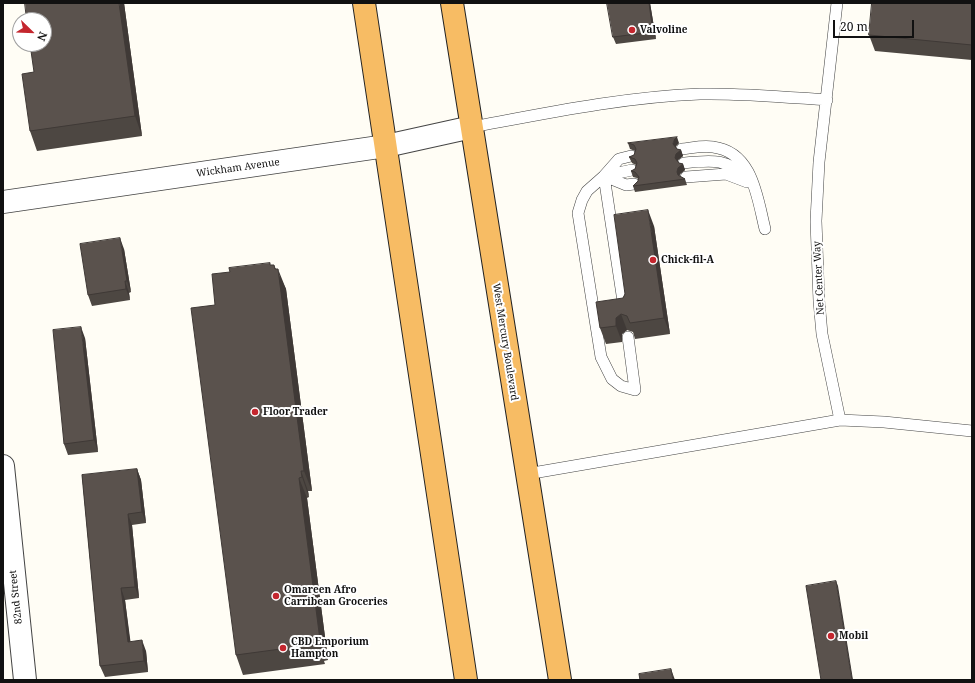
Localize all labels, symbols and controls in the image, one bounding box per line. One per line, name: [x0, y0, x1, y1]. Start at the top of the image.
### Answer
north arrow: [12, 12, 52, 52]
scale bar: [835, 12, 916, 38]
text: 20 m: [840, 18, 868, 35]
place label: Valvoline: [640, 24, 688, 36]
marker: Valvoline: [627, 25, 637, 35]
text: N: [34, 30, 51, 43]
street label: Wickham Avenue: [195, 156, 281, 180]
street label: Net Center Way: [811, 241, 827, 315]
place label: Chick-fil-A: [661, 254, 714, 266]
marker: Chick-fil-A: [648, 255, 658, 265]
street label: West Mercury Boulevard: [490, 282, 520, 402]
place label: Floor Trader: [263, 406, 328, 418]
marker: Floor Trader: [250, 407, 260, 417]
street label: 82nd Street: [7, 569, 25, 625]
place label: Omareen Afro Carribean Groceries: [284, 584, 387, 608]
marker: Omareen Afro Carribean Groceries: [271, 591, 281, 601]
place label: Mobil: [839, 630, 868, 642]
marker: Mobil: [826, 631, 836, 641]
place label: CBD Emporium Hampton: [291, 636, 369, 660]
marker: CBD Emporium Hampton: [278, 643, 288, 653]

